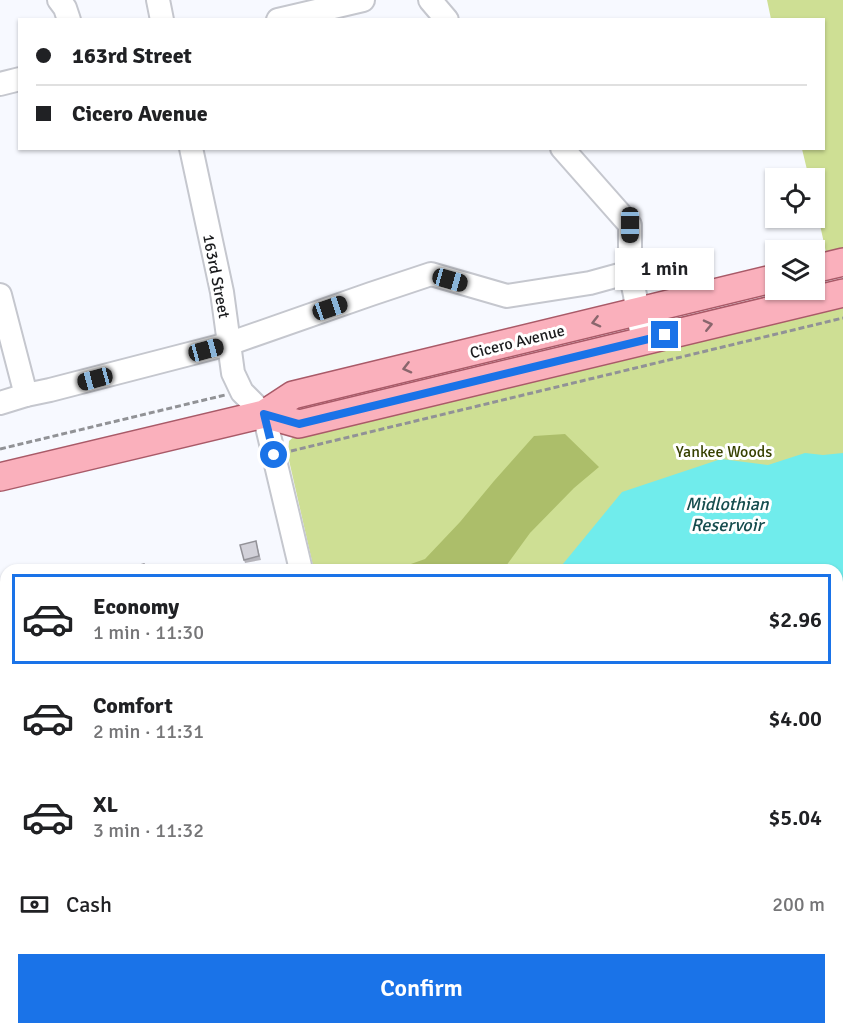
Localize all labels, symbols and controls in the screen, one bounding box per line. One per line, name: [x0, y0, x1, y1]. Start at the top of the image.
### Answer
text: 163rd Street: [72, 42, 192, 69]
text: Cicero Avenue: [72, 100, 208, 127]
map controls: [765, 168, 825, 300]
button: locate: [765, 168, 825, 228]
car: [621, 207, 639, 243]
street label: 163rd Street: [198, 232, 234, 320]
button: layers: [765, 240, 825, 300]
callout: 1 min: [616, 248, 714, 290]
text: 1 min: [641, 256, 688, 281]
car: [430, 266, 470, 294]
car: [310, 294, 350, 322]
one-way arrow: [591, 314, 601, 327]
one-way arrow: [703, 319, 713, 332]
street label: Cicero Avenue: [468, 321, 567, 363]
route end: [651, 321, 678, 348]
car: [186, 337, 226, 363]
one-way arrow: [402, 360, 412, 373]
car: [75, 366, 115, 392]
route start: [260, 441, 287, 468]
park label: Yankee Woods: [676, 442, 772, 462]
water label: Midlothian Reservoir: [685, 493, 770, 536]
icon: car: [21, 592, 75, 646]
text: Economy: [93, 593, 179, 620]
text: $2.96: [768, 606, 822, 633]
text: 1 min · 11:30: [93, 620, 204, 645]
icon: car: [21, 691, 75, 745]
text: Comfort: [93, 692, 173, 719]
text: $4.00: [768, 705, 822, 732]
text: 2 min · 11:31: [93, 719, 204, 744]
icon: car: [21, 790, 75, 844]
text: XL: [93, 791, 118, 818]
text: $5.04: [768, 804, 822, 831]
text: 3 min · 11:32: [93, 818, 204, 843]
icon: cash: [18, 888, 51, 921]
text: Cash: [66, 891, 112, 918]
text: 200 m: [772, 892, 825, 917]
button: Confirm: [18, 954, 825, 1023]

